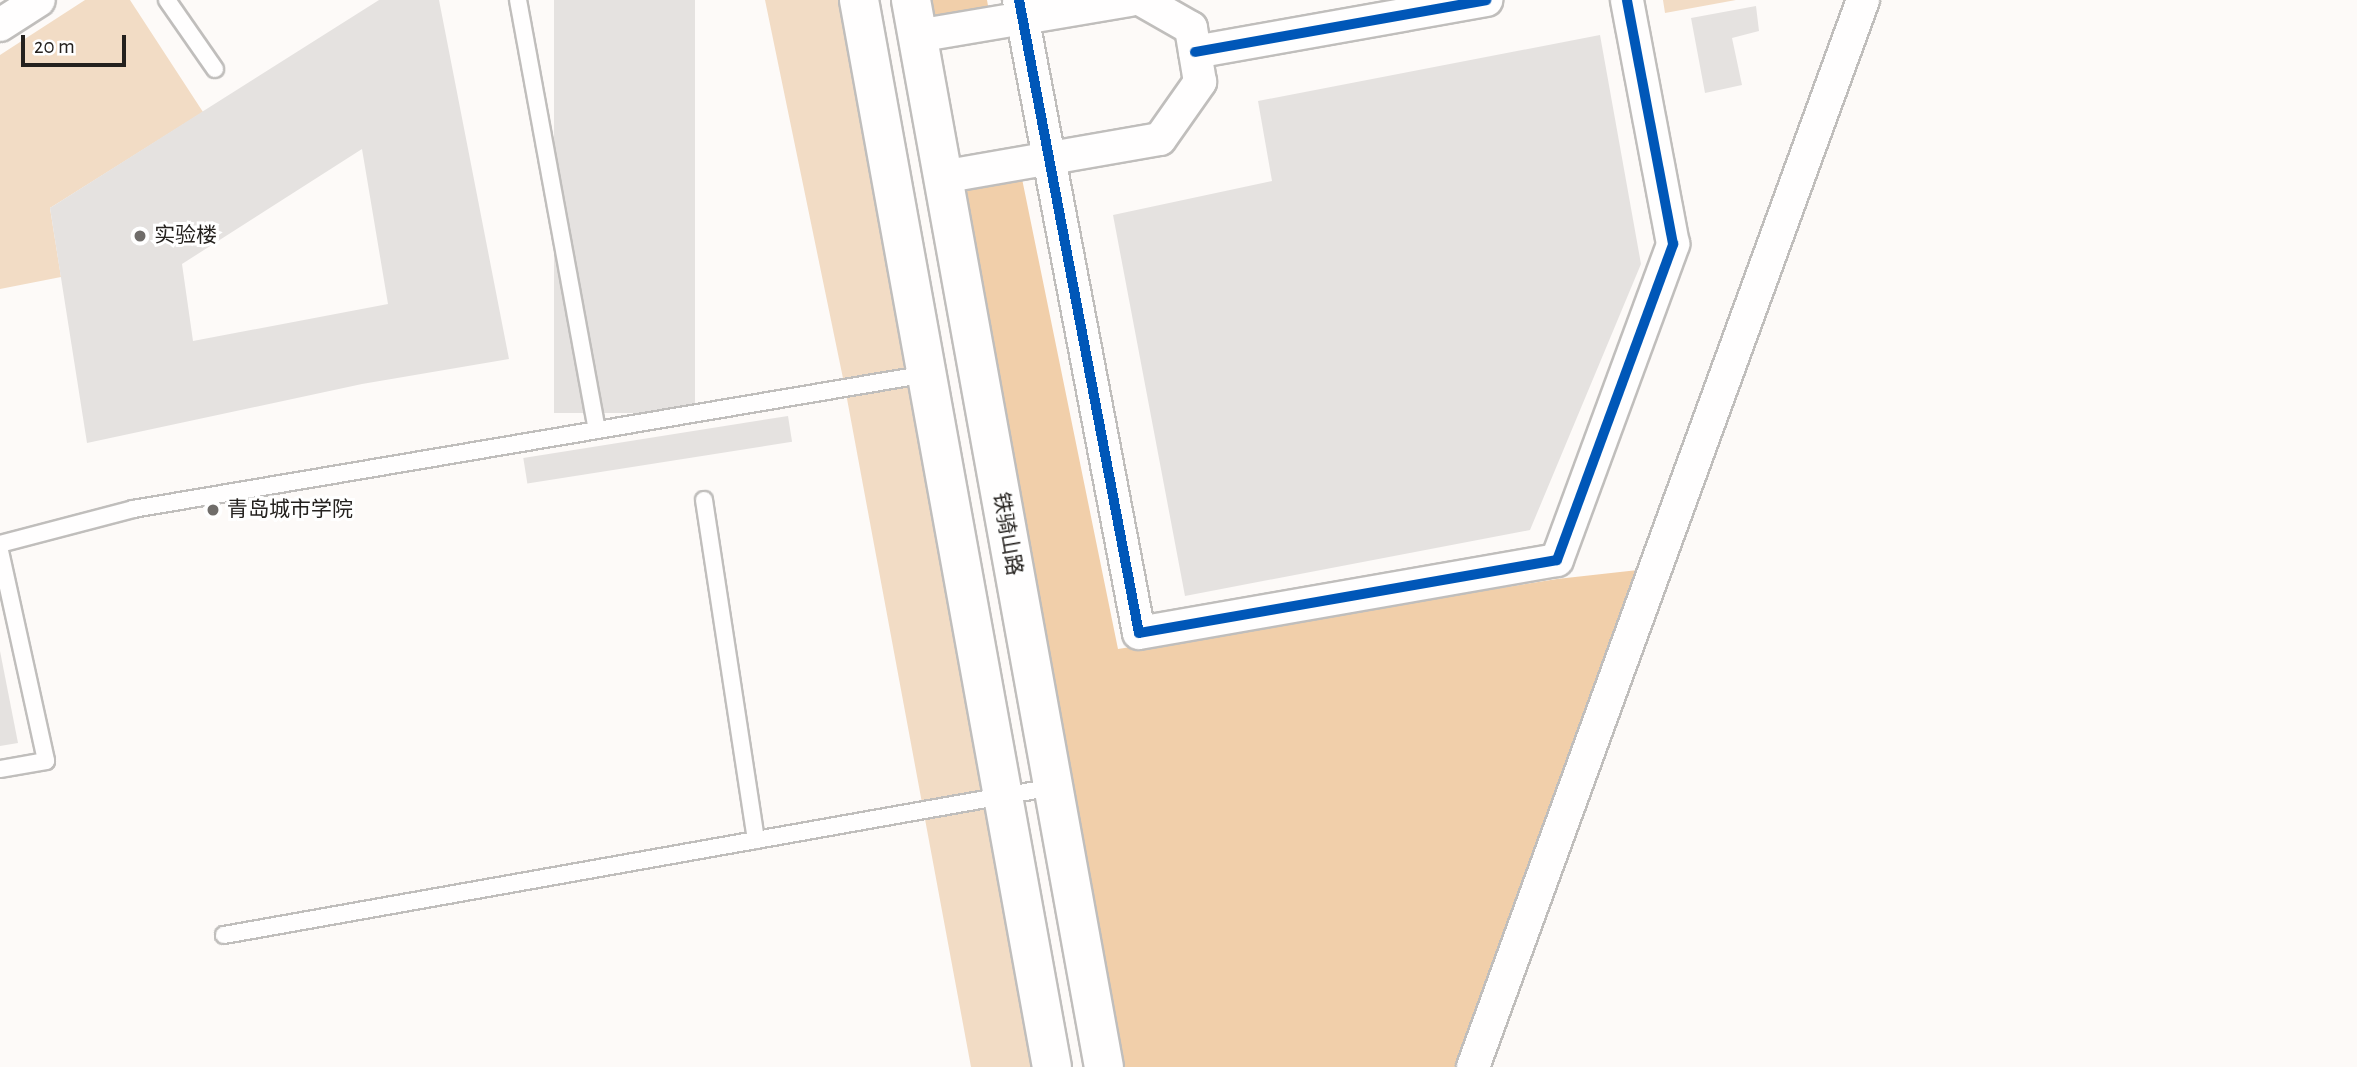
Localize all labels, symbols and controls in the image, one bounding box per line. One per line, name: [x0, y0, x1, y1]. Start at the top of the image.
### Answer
scale bar: [24, 21, 130, 65]
text: 20 m: [34, 36, 75, 57]
place label: 实验楼: [154, 223, 217, 249]
marker: 实验楼: [132, 228, 148, 244]
street label: 铁骑山路: [987, 490, 1027, 578]
place label: 青岛城市学院: [227, 497, 353, 523]
marker: 青岛城市学院: [205, 502, 221, 518]

